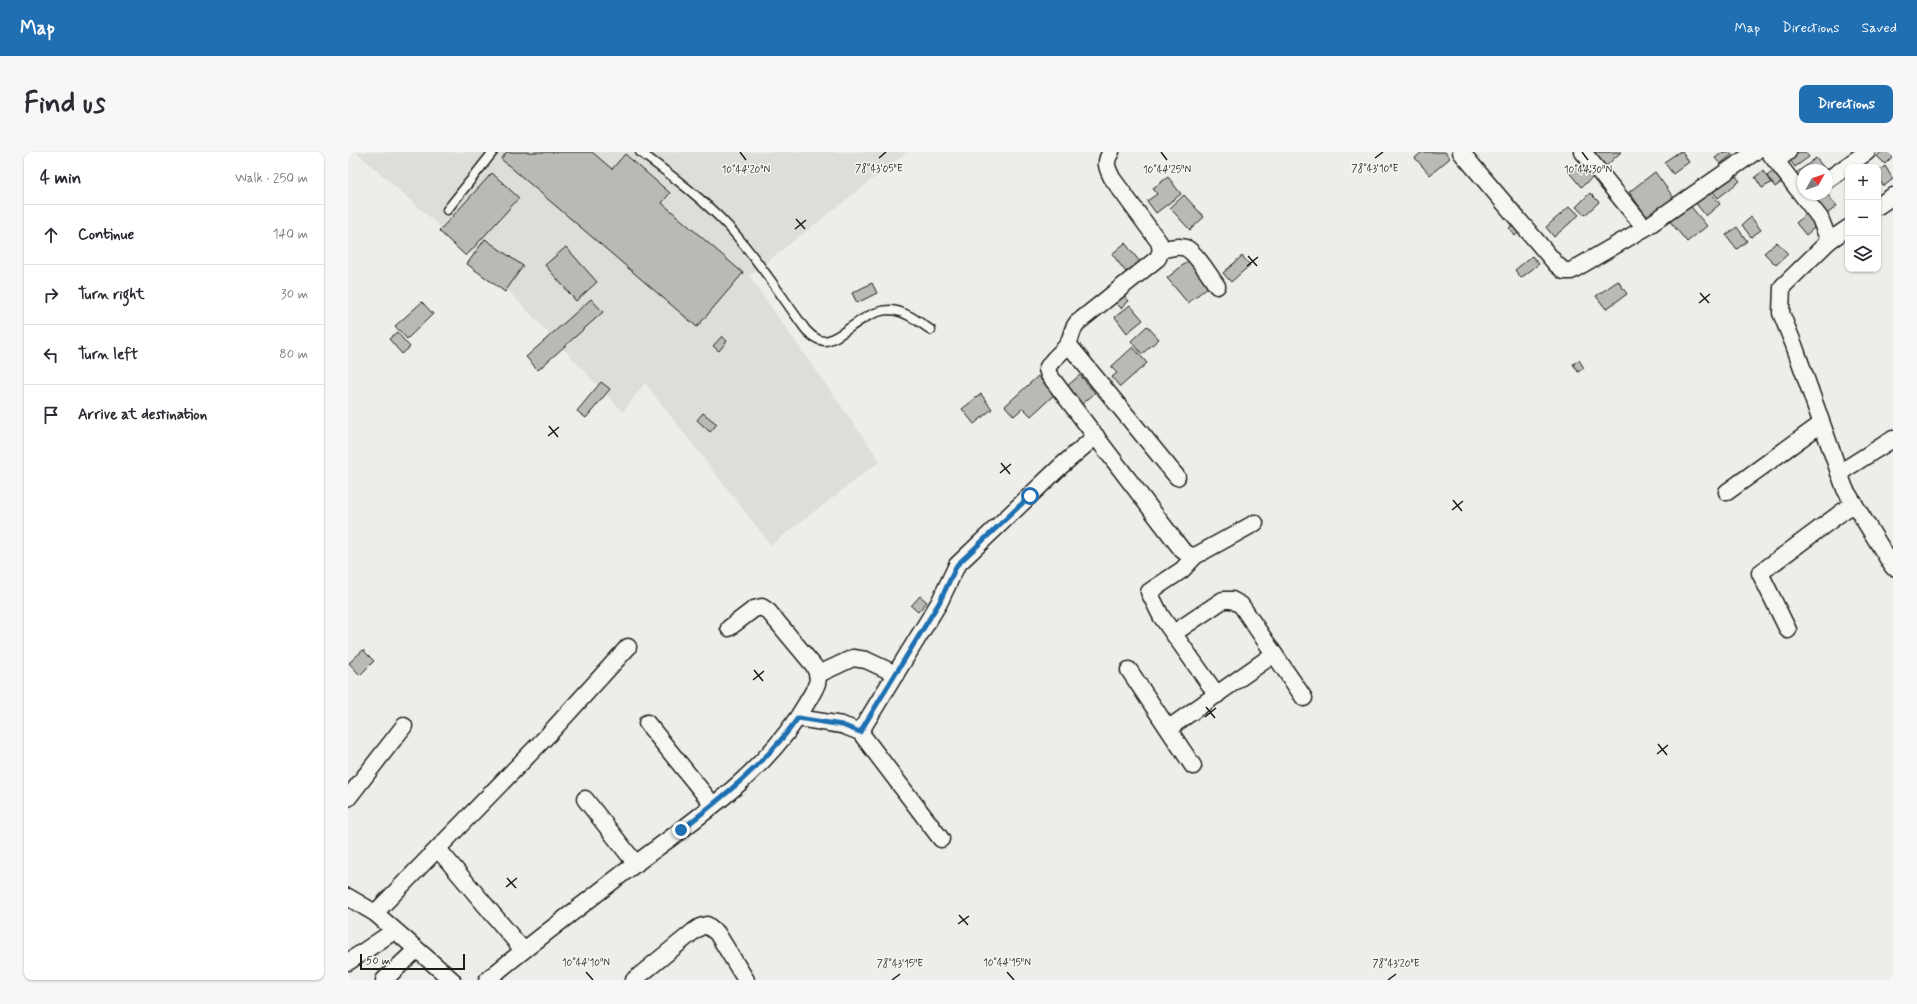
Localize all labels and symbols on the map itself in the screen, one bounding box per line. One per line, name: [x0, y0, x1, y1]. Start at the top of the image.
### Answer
text: 78°43'05"E: [855, 162, 903, 176]
text: 78°43'10"E: [1352, 162, 1399, 176]
text: 10°44'20"N: [722, 163, 771, 177]
text: 10°44'25"N: [1143, 163, 1191, 177]
text: 10°44'30"N: [1564, 163, 1612, 177]
north arrow: [1797, 164, 1833, 200]
route start: [1021, 487, 1039, 505]
route end: [672, 821, 690, 839]
scale bar: [360, 952, 465, 971]
text: 10°44'10"N: [562, 956, 610, 970]
text: 10°44'15"N: [983, 956, 1031, 970]
text: 78°43'15"E: [877, 957, 923, 971]
text: 78°43'20"E: [1372, 957, 1420, 971]

